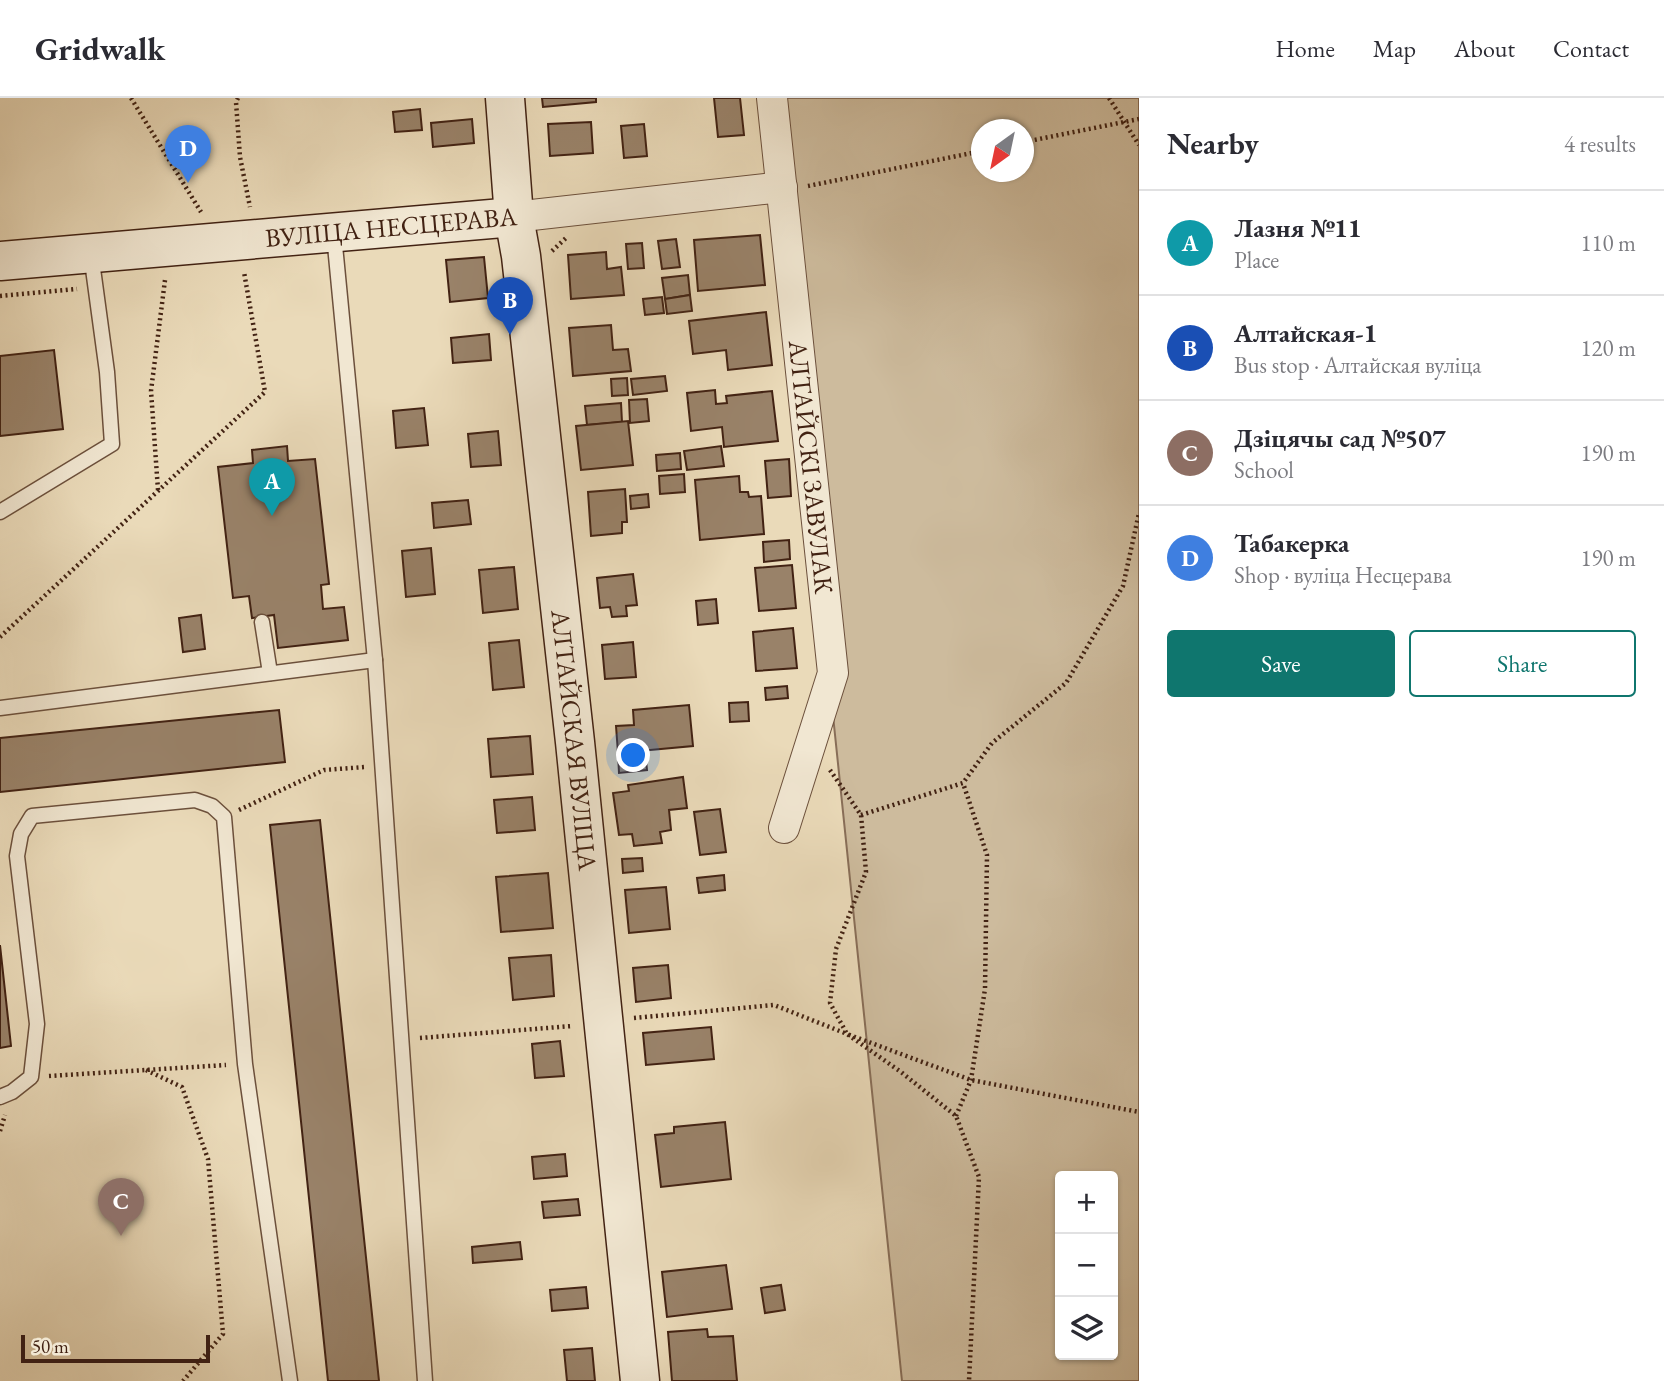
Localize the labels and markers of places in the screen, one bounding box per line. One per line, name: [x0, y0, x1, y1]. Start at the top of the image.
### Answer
pin: D: [165, 125, 211, 183]
pin: B: [487, 277, 533, 335]
pin: A: [249, 458, 295, 516]
pin: C: [98, 1178, 144, 1236]

